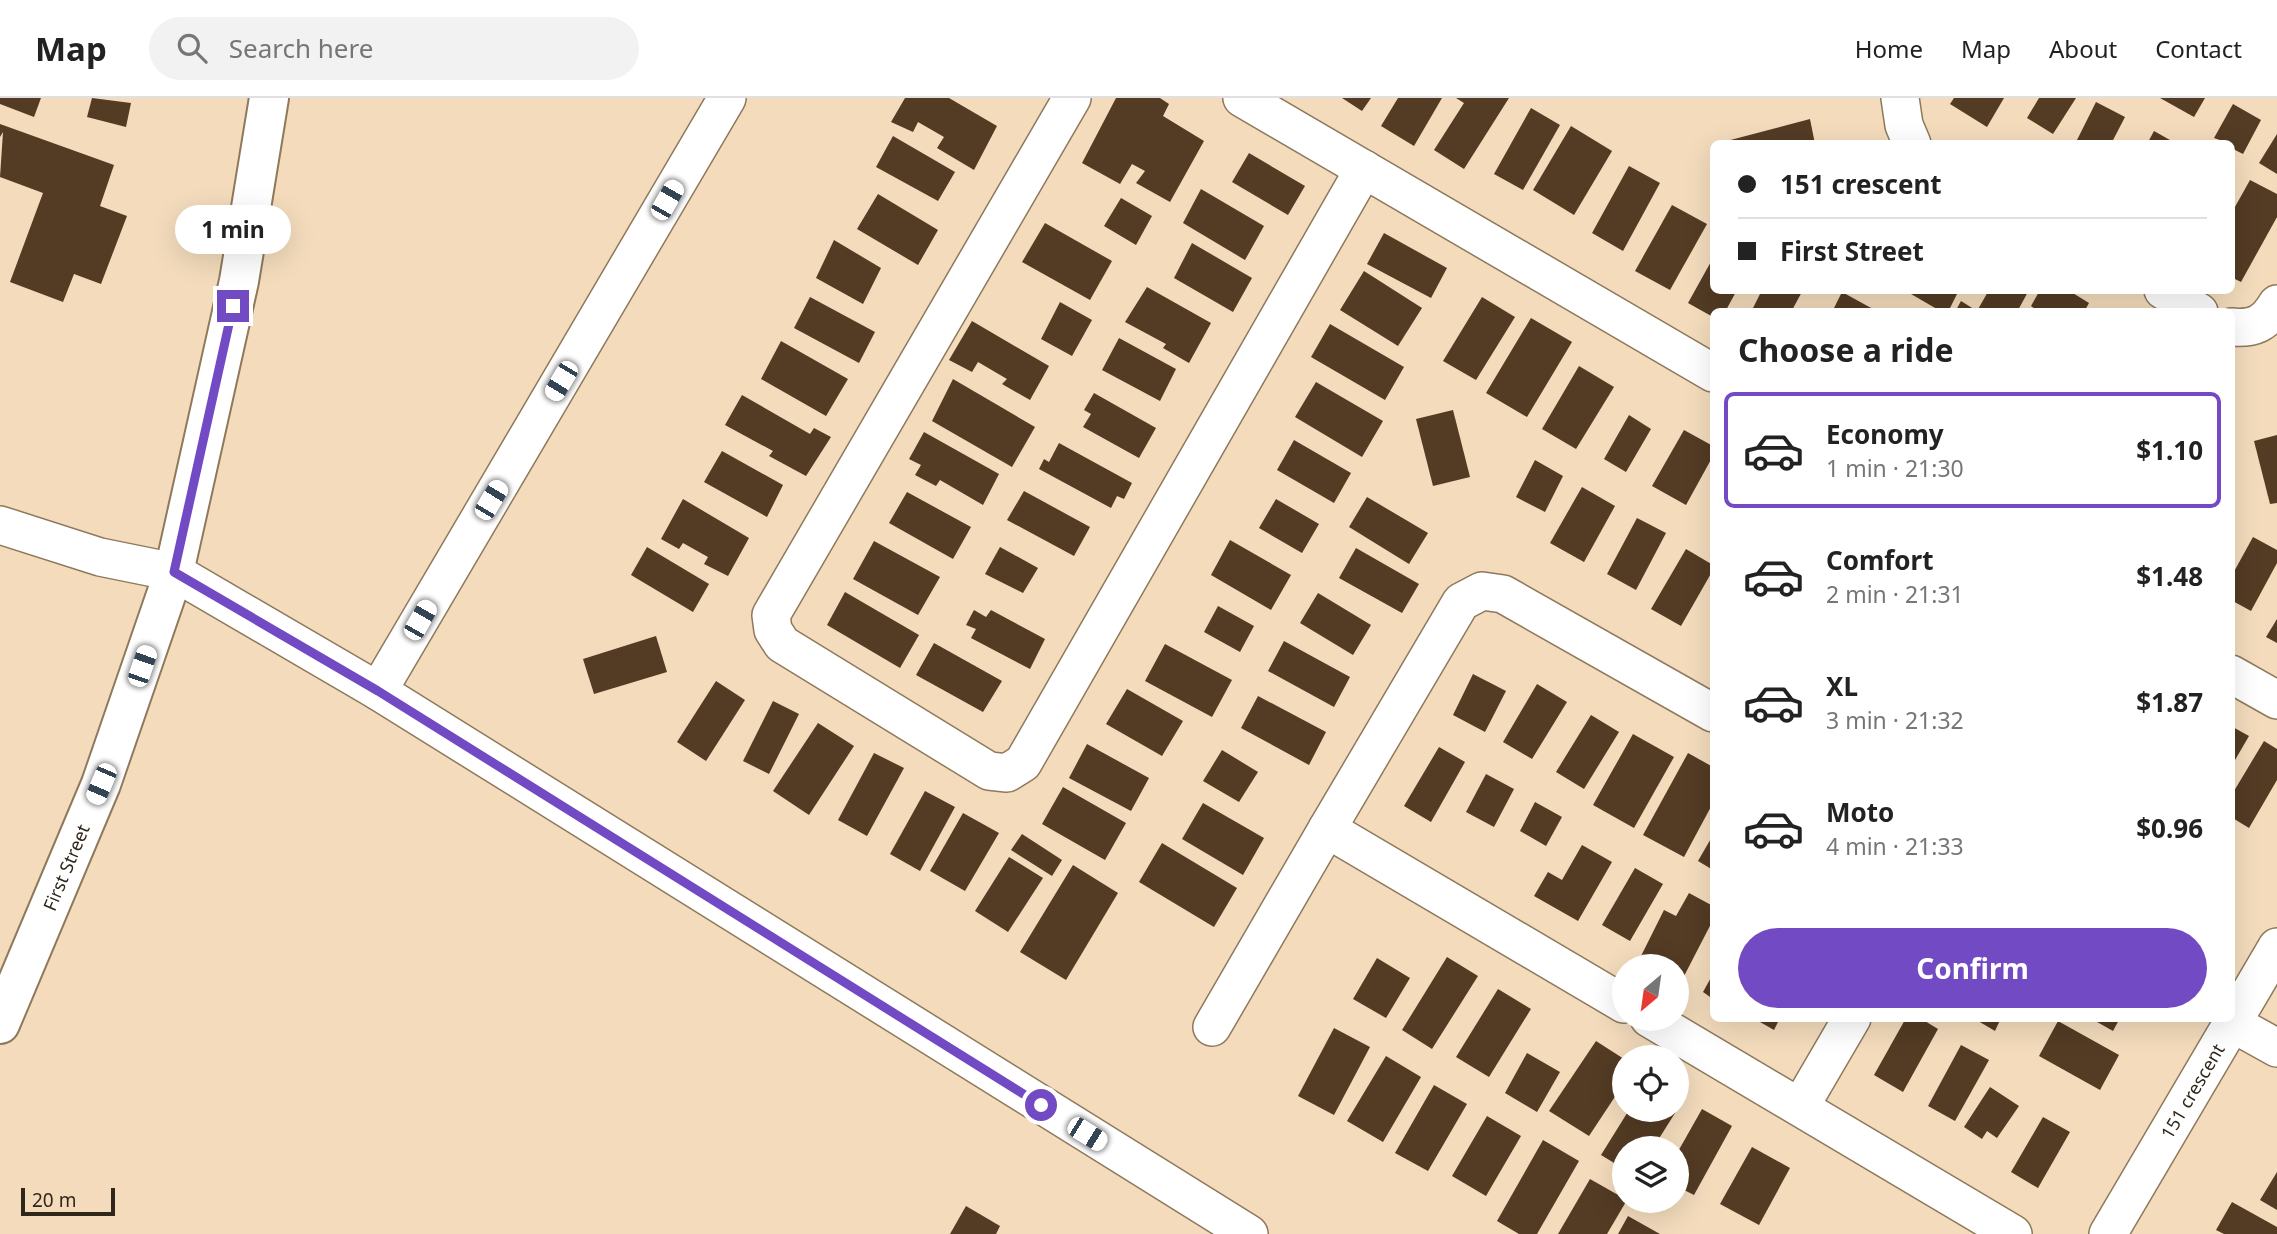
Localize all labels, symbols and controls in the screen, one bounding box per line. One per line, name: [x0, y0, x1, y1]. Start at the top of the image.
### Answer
search box: [149, 17, 639, 80]
text: Map: [35, 26, 107, 71]
icon: search: [173, 29, 211, 67]
text: Search here: [229, 30, 373, 66]
text: Home: [1855, 32, 1923, 65]
text: Map: [1961, 32, 2011, 65]
text: About: [2049, 32, 2117, 65]
text: Contact: [2155, 32, 2242, 65]
text: 151 crescent: [1780, 166, 1942, 202]
car: [648, 177, 687, 223]
callout: 1 min: [175, 204, 291, 254]
text: 1 min: [201, 213, 265, 245]
text: First Street: [1780, 233, 1924, 269]
route end: [217, 290, 249, 322]
text: Choose a ride: [1738, 328, 1954, 371]
car: [542, 358, 581, 404]
text: Economy: [1826, 416, 1944, 452]
icon: car: [1742, 419, 1805, 482]
text: $1.10: [2136, 432, 2203, 468]
text: 1 min · 21:30: [1826, 452, 1964, 484]
car: [472, 477, 511, 523]
text: Comfort: [1826, 542, 1934, 578]
icon: car: [1742, 545, 1805, 608]
text: $1.48: [2136, 558, 2203, 594]
text: 2 min · 21:31: [1826, 578, 1964, 610]
car: [401, 597, 440, 643]
car: [126, 643, 159, 689]
text: XL: [1826, 668, 1858, 704]
icon: car: [1742, 671, 1805, 734]
text: $1.87: [2136, 684, 2203, 720]
text: 3 min · 21:32: [1826, 704, 1964, 736]
car: [84, 761, 119, 807]
text: Moto: [1826, 794, 1894, 830]
icon: car: [1742, 797, 1805, 860]
text: $0.96: [2136, 810, 2203, 846]
street label: First Street: [37, 820, 95, 914]
text: 4 min · 21:33: [1826, 830, 1964, 862]
button: Confirm: [1738, 928, 2207, 1008]
north arrow: [1612, 954, 1689, 1031]
map controls: [1612, 954, 1689, 1213]
street label: 151 crescent: [2155, 1039, 2230, 1143]
button: locate: [1612, 1045, 1689, 1122]
route start: [1025, 1089, 1057, 1121]
car: [1064, 1114, 1111, 1154]
button: layers: [1612, 1136, 1689, 1213]
scale bar: [21, 1185, 116, 1217]
text: 20 m: [32, 1187, 76, 1213]

